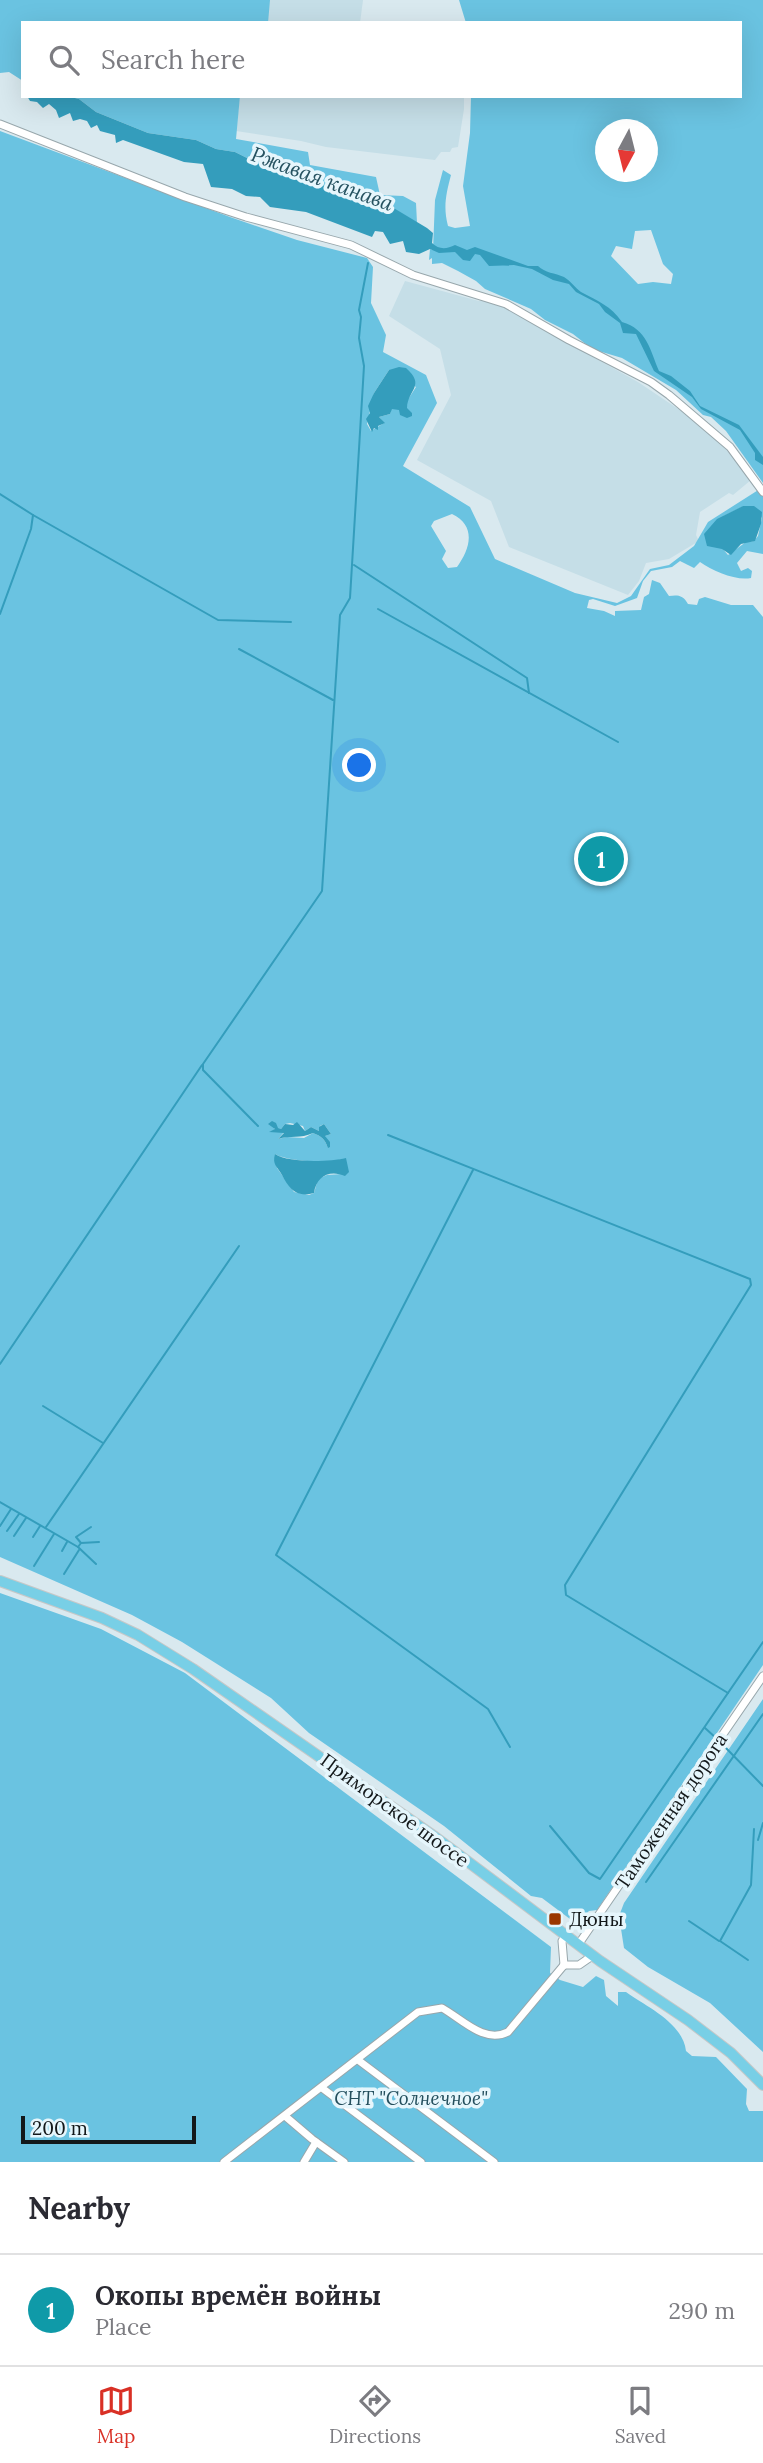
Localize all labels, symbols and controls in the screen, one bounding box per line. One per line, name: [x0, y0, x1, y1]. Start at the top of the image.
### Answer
search box: [21, 21, 742, 98]
icon: search: [45, 41, 83, 79]
text: Search here: [101, 43, 245, 76]
north arrow: [595, 119, 658, 182]
water label: Ржавая канава: [247, 140, 397, 217]
your location: [342, 748, 376, 782]
pin: 1: [578, 833, 624, 885]
street label: Таможенная дорога: [610, 1728, 732, 1894]
street label: Приморское шоссе: [316, 1748, 474, 1872]
place label: Дюны: [569, 1907, 624, 1931]
marker: Дюны: [547, 1911, 563, 1927]
park label: СНТ "Солнечное": [334, 2086, 488, 2110]
scale bar: [21, 2113, 196, 2145]
text: 200 m: [32, 2116, 88, 2140]
text: Nearby: [28, 2189, 130, 2227]
text: Окопы времён войны: [95, 2279, 381, 2312]
text: 1: [46, 2296, 56, 2325]
text: 290 m: [668, 2296, 735, 2325]
text: Place: [95, 2312, 152, 2341]
tab: Map: [97, 2382, 135, 2448]
tab: Directions: [329, 2382, 421, 2448]
tab: Saved: [615, 2382, 666, 2448]

